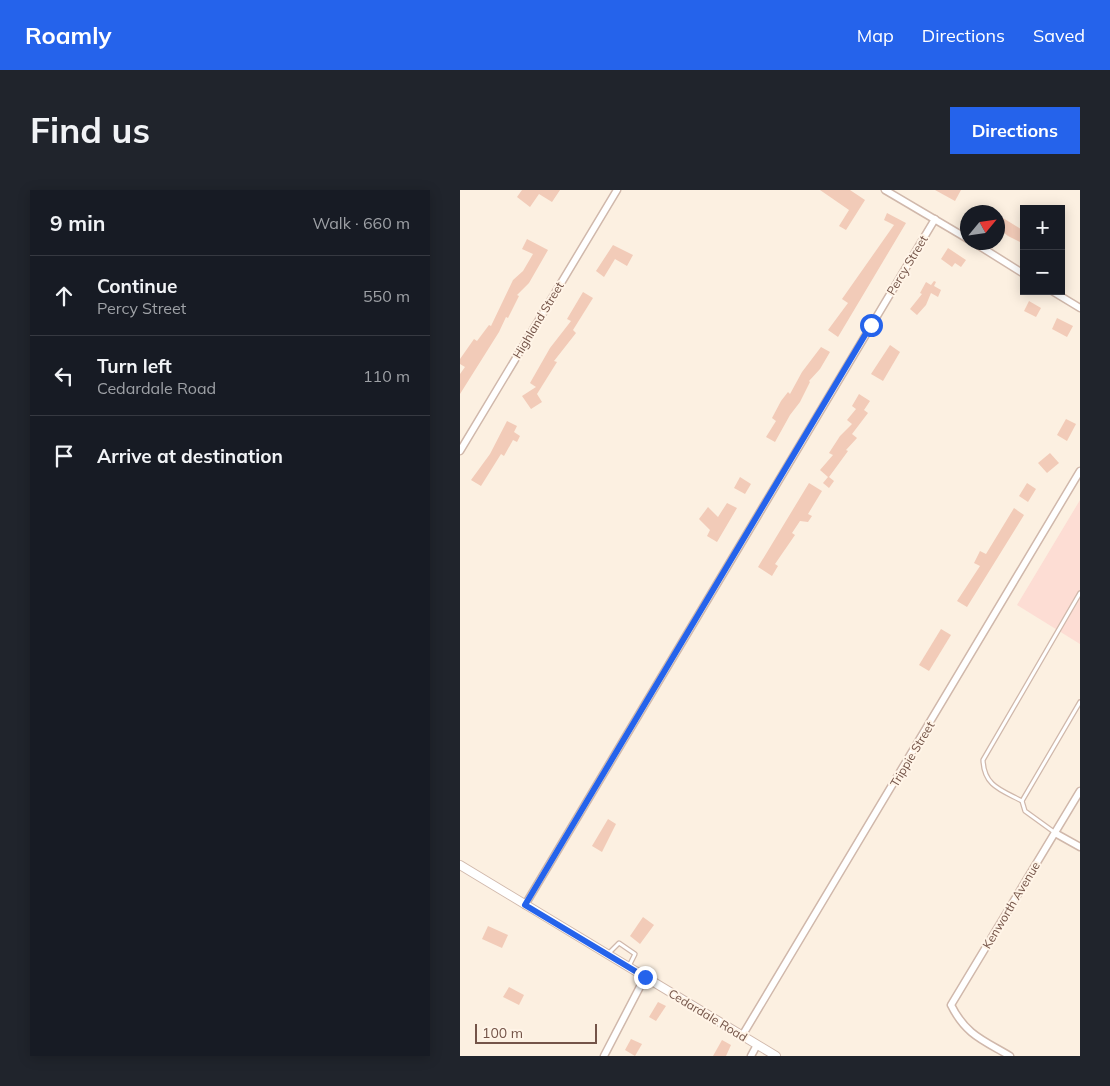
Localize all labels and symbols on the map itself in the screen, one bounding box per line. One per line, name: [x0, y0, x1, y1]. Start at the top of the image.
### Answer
north arrow: [960, 205, 1005, 250]
street label: Percy Street: [883, 232, 931, 298]
street label: Highland Street: [509, 279, 567, 361]
route start: [860, 314, 883, 337]
street label: Trippie Street: [887, 719, 937, 789]
street label: Kenworth Avenue: [979, 859, 1043, 951]
route end: [634, 966, 657, 989]
street label: Cedardale Road: [666, 986, 750, 1044]
scale bar: [475, 1021, 598, 1044]

